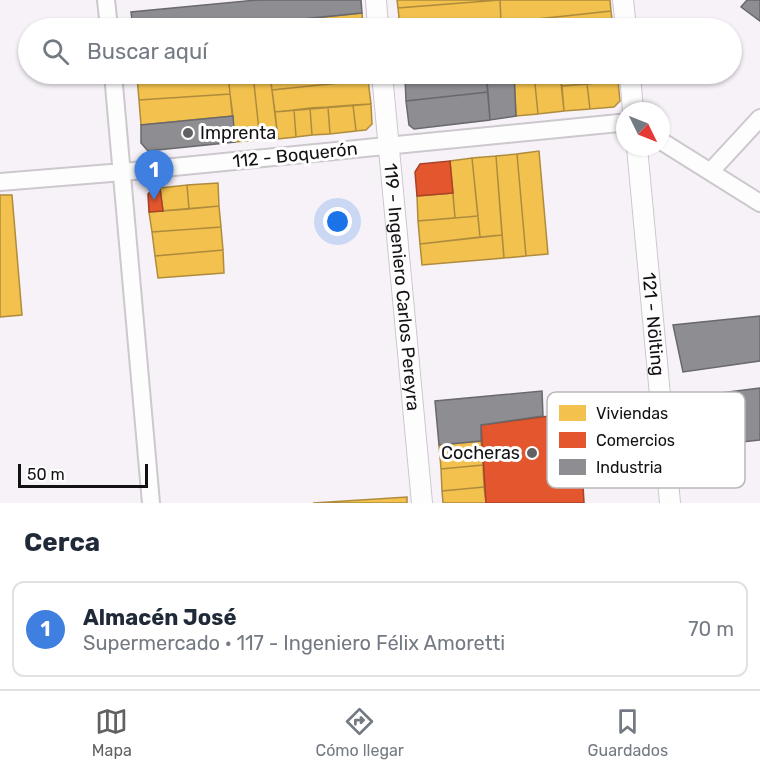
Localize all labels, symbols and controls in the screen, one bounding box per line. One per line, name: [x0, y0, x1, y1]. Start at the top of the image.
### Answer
search box: [18, 18, 742, 84]
icon: search: [39, 35, 72, 68]
text: Buscar aquí: [87, 38, 208, 65]
north arrow: [616, 102, 670, 156]
place label: Imprenta: [200, 122, 276, 144]
marker: Imprenta: [181, 126, 195, 140]
street label: 112 - Boquerón: [231, 138, 359, 172]
pin: 1: [134, 150, 174, 200]
street label: 119 - Ingeniero Carlos Pereyra: [379, 162, 424, 412]
your location: [323, 207, 352, 236]
street label: 121 - Nölting: [638, 272, 669, 377]
legend: [547, 392, 745, 488]
text: Viviendas: [596, 404, 668, 423]
text: Comercios: [596, 431, 675, 450]
place label: Cocheras: [441, 442, 520, 464]
marker: Cocheras: [525, 446, 539, 460]
text: Industria: [596, 458, 662, 477]
scale bar: [18, 461, 148, 489]
text: 50 m: [27, 465, 65, 484]
text: Cerca: [24, 527, 100, 558]
text: Almacén José: [83, 604, 237, 631]
text: 1: [41, 617, 50, 641]
text: 70 m: [688, 617, 734, 641]
text: Supermercado · 117 - Ingeniero Félix Amoretti: [83, 631, 505, 655]
tab: Mapa: [92, 705, 132, 760]
tab: Cómo llegar: [316, 705, 404, 760]
tab: Guardados: [588, 705, 668, 760]

